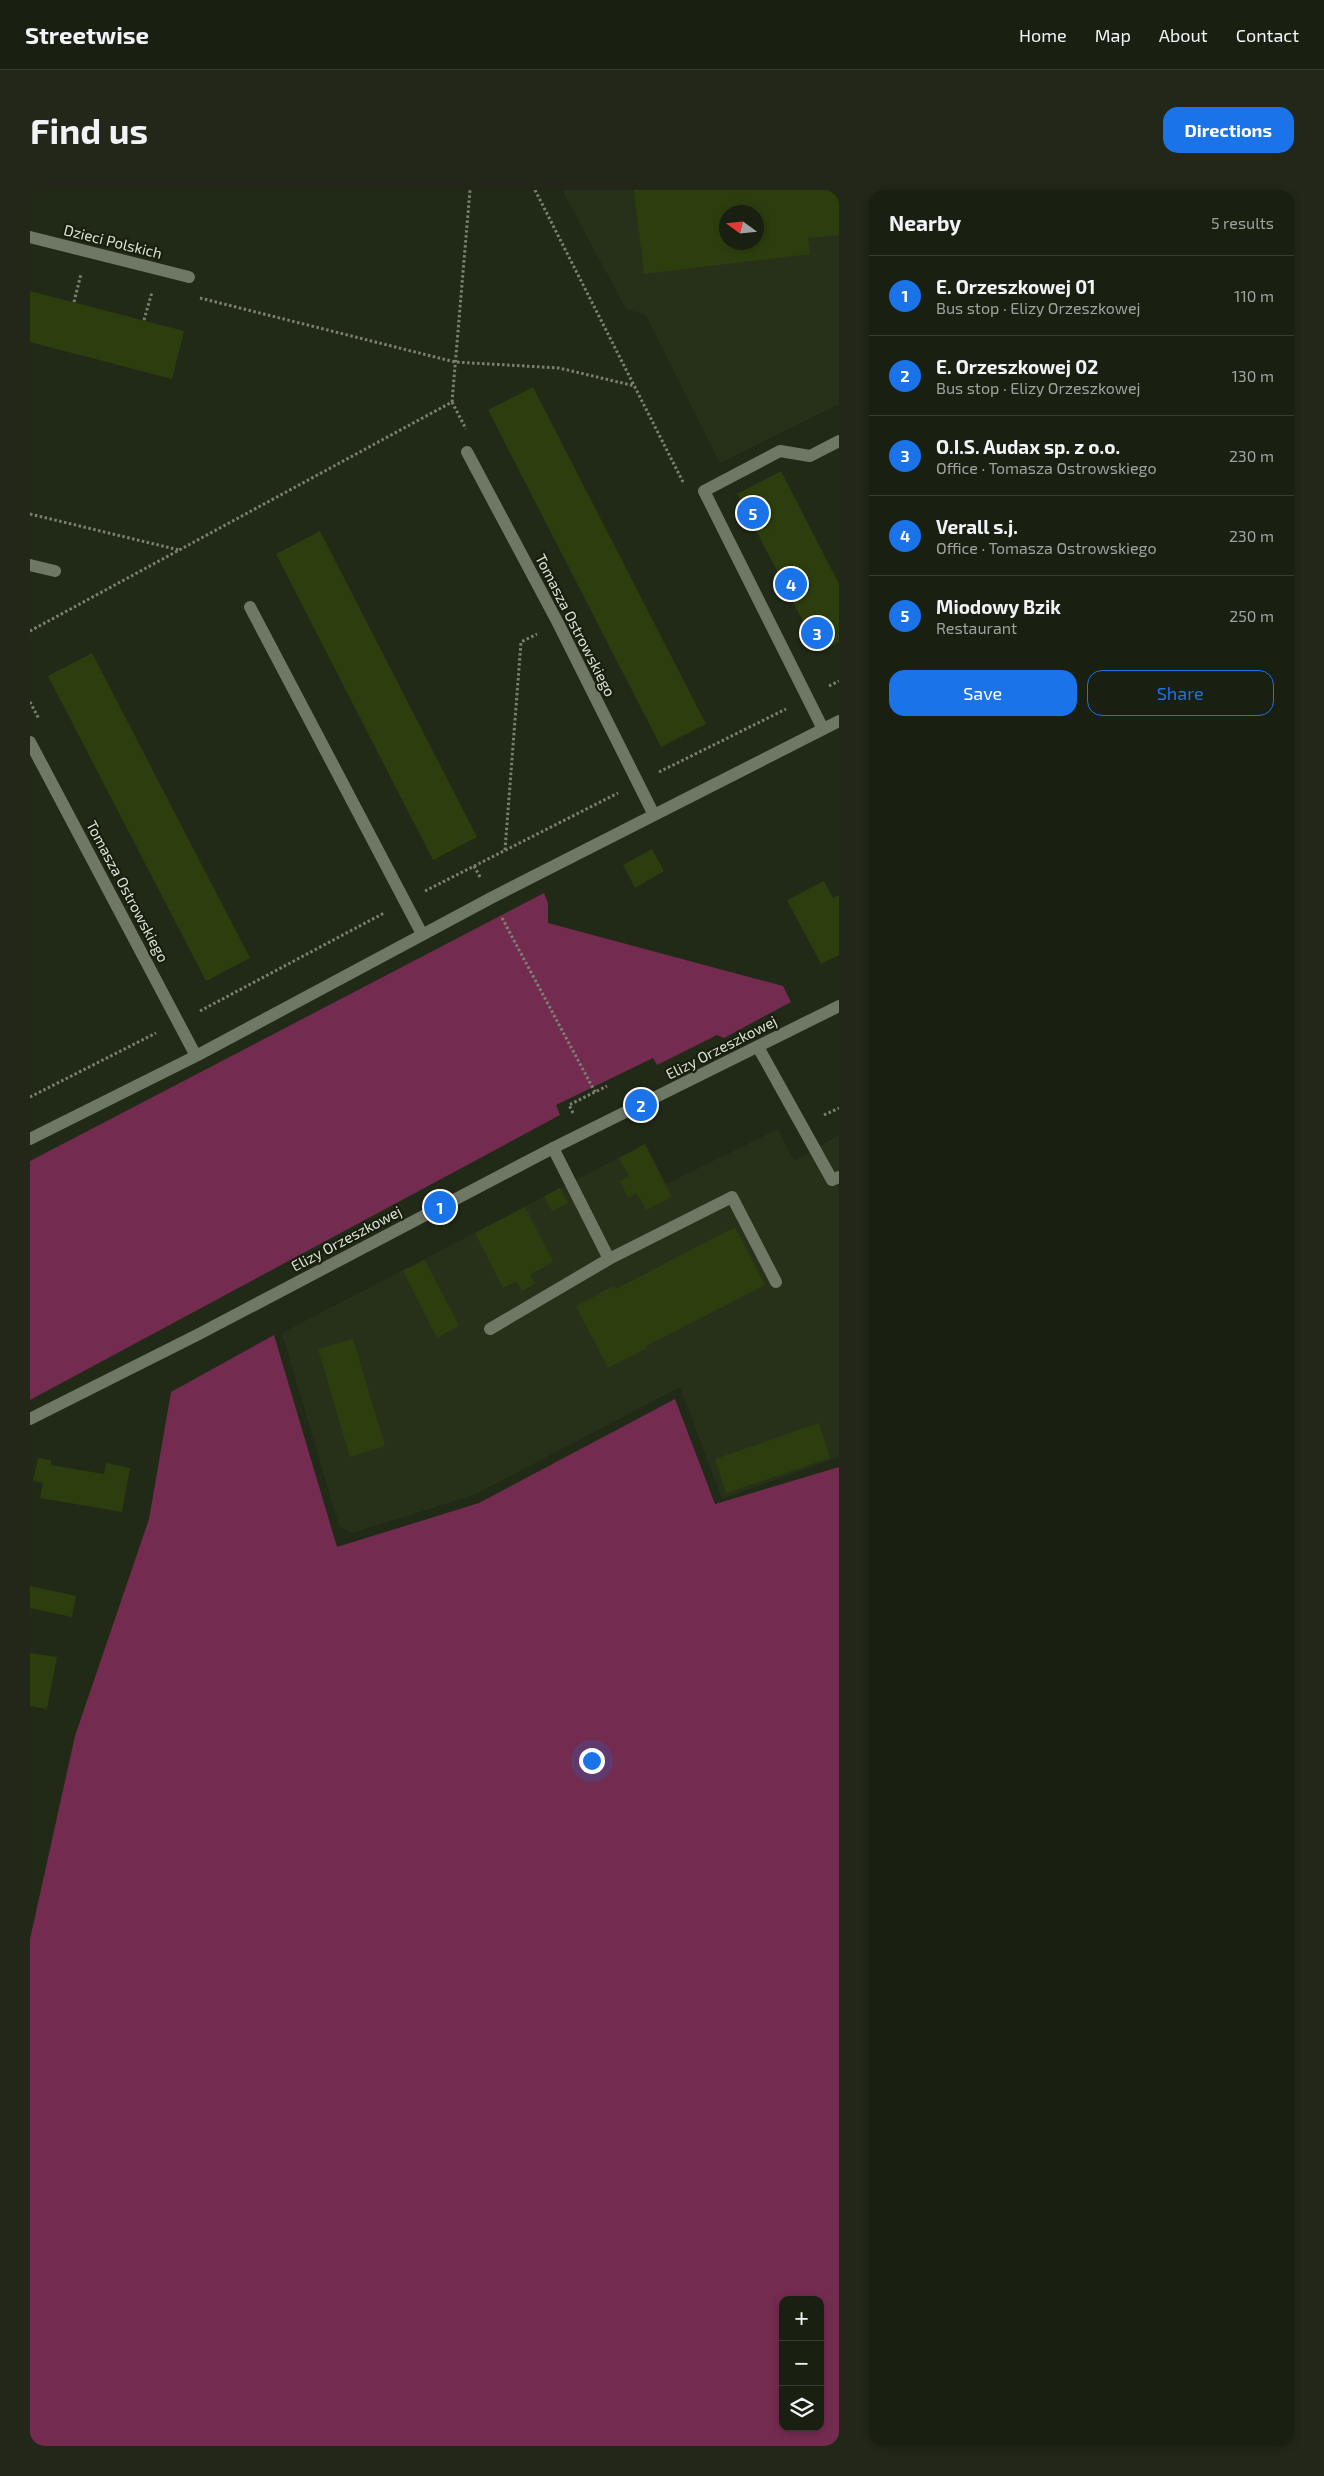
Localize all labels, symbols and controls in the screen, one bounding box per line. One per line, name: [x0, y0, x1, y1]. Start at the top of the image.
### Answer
text: Streetwise: [25, 20, 149, 49]
text: Home: [1019, 24, 1067, 46]
text: Map: [1095, 24, 1131, 46]
text: About: [1159, 24, 1208, 46]
text: Contact: [1236, 24, 1299, 46]
button: Directions: [1163, 107, 1294, 153]
text: Find us: [30, 109, 148, 151]
north arrow: [719, 205, 764, 250]
text: Nearby: [889, 210, 961, 235]
text: 5 results: [1211, 213, 1274, 232]
street label: Dzieci Polskich: [62, 220, 164, 262]
text: E. Orzeszkowej 01: [936, 275, 1095, 298]
text: 1: [902, 286, 908, 305]
text: 110 m: [1234, 286, 1274, 305]
text: Bus stop · Elizy Orzeszkowej: [936, 298, 1141, 317]
text: E. Orzeszkowej 02: [936, 355, 1098, 378]
text: 2: [900, 366, 910, 385]
text: 130 m: [1232, 366, 1274, 385]
text: Bus stop · Elizy Orzeszkowej: [936, 378, 1141, 397]
text: O.I.S. Audax sp. z o.o.: [936, 435, 1120, 458]
text: 3: [900, 446, 910, 465]
text: 230 m: [1229, 446, 1274, 465]
text: Office · Tomasza Ostrowskiego: [936, 458, 1157, 477]
pin: 5: [737, 494, 769, 532]
text: Verall s.j.: [936, 515, 1018, 538]
text: 4: [900, 526, 910, 545]
text: 230 m: [1229, 526, 1274, 545]
text: Office · Tomasza Ostrowskiego: [936, 538, 1157, 557]
street label: Tomasza Ostrowskiego: [532, 551, 620, 699]
pin: 4: [775, 565, 807, 603]
text: Miodowy Bzik: [936, 595, 1061, 618]
text: 5: [901, 606, 909, 625]
text: 250 m: [1229, 606, 1274, 625]
pin: 3: [801, 614, 833, 652]
text: Restaurant: [936, 618, 1017, 637]
button: Save: [889, 670, 1077, 716]
button: Share: [1087, 670, 1274, 716]
street label: Tomasza Ostrowskiego: [83, 817, 173, 965]
street label: Elizy Orzeszkowej: [662, 1011, 780, 1084]
pin: 2: [625, 1086, 657, 1124]
pin: 1: [424, 1188, 456, 1226]
street label: Elizy Orzeszkowej: [288, 1201, 405, 1276]
your location: [579, 1748, 605, 1774]
map controls: [779, 2296, 824, 2431]
button: +: [779, 2296, 824, 2341]
button: −: [779, 2341, 824, 2386]
button: layers: [779, 2386, 824, 2431]

